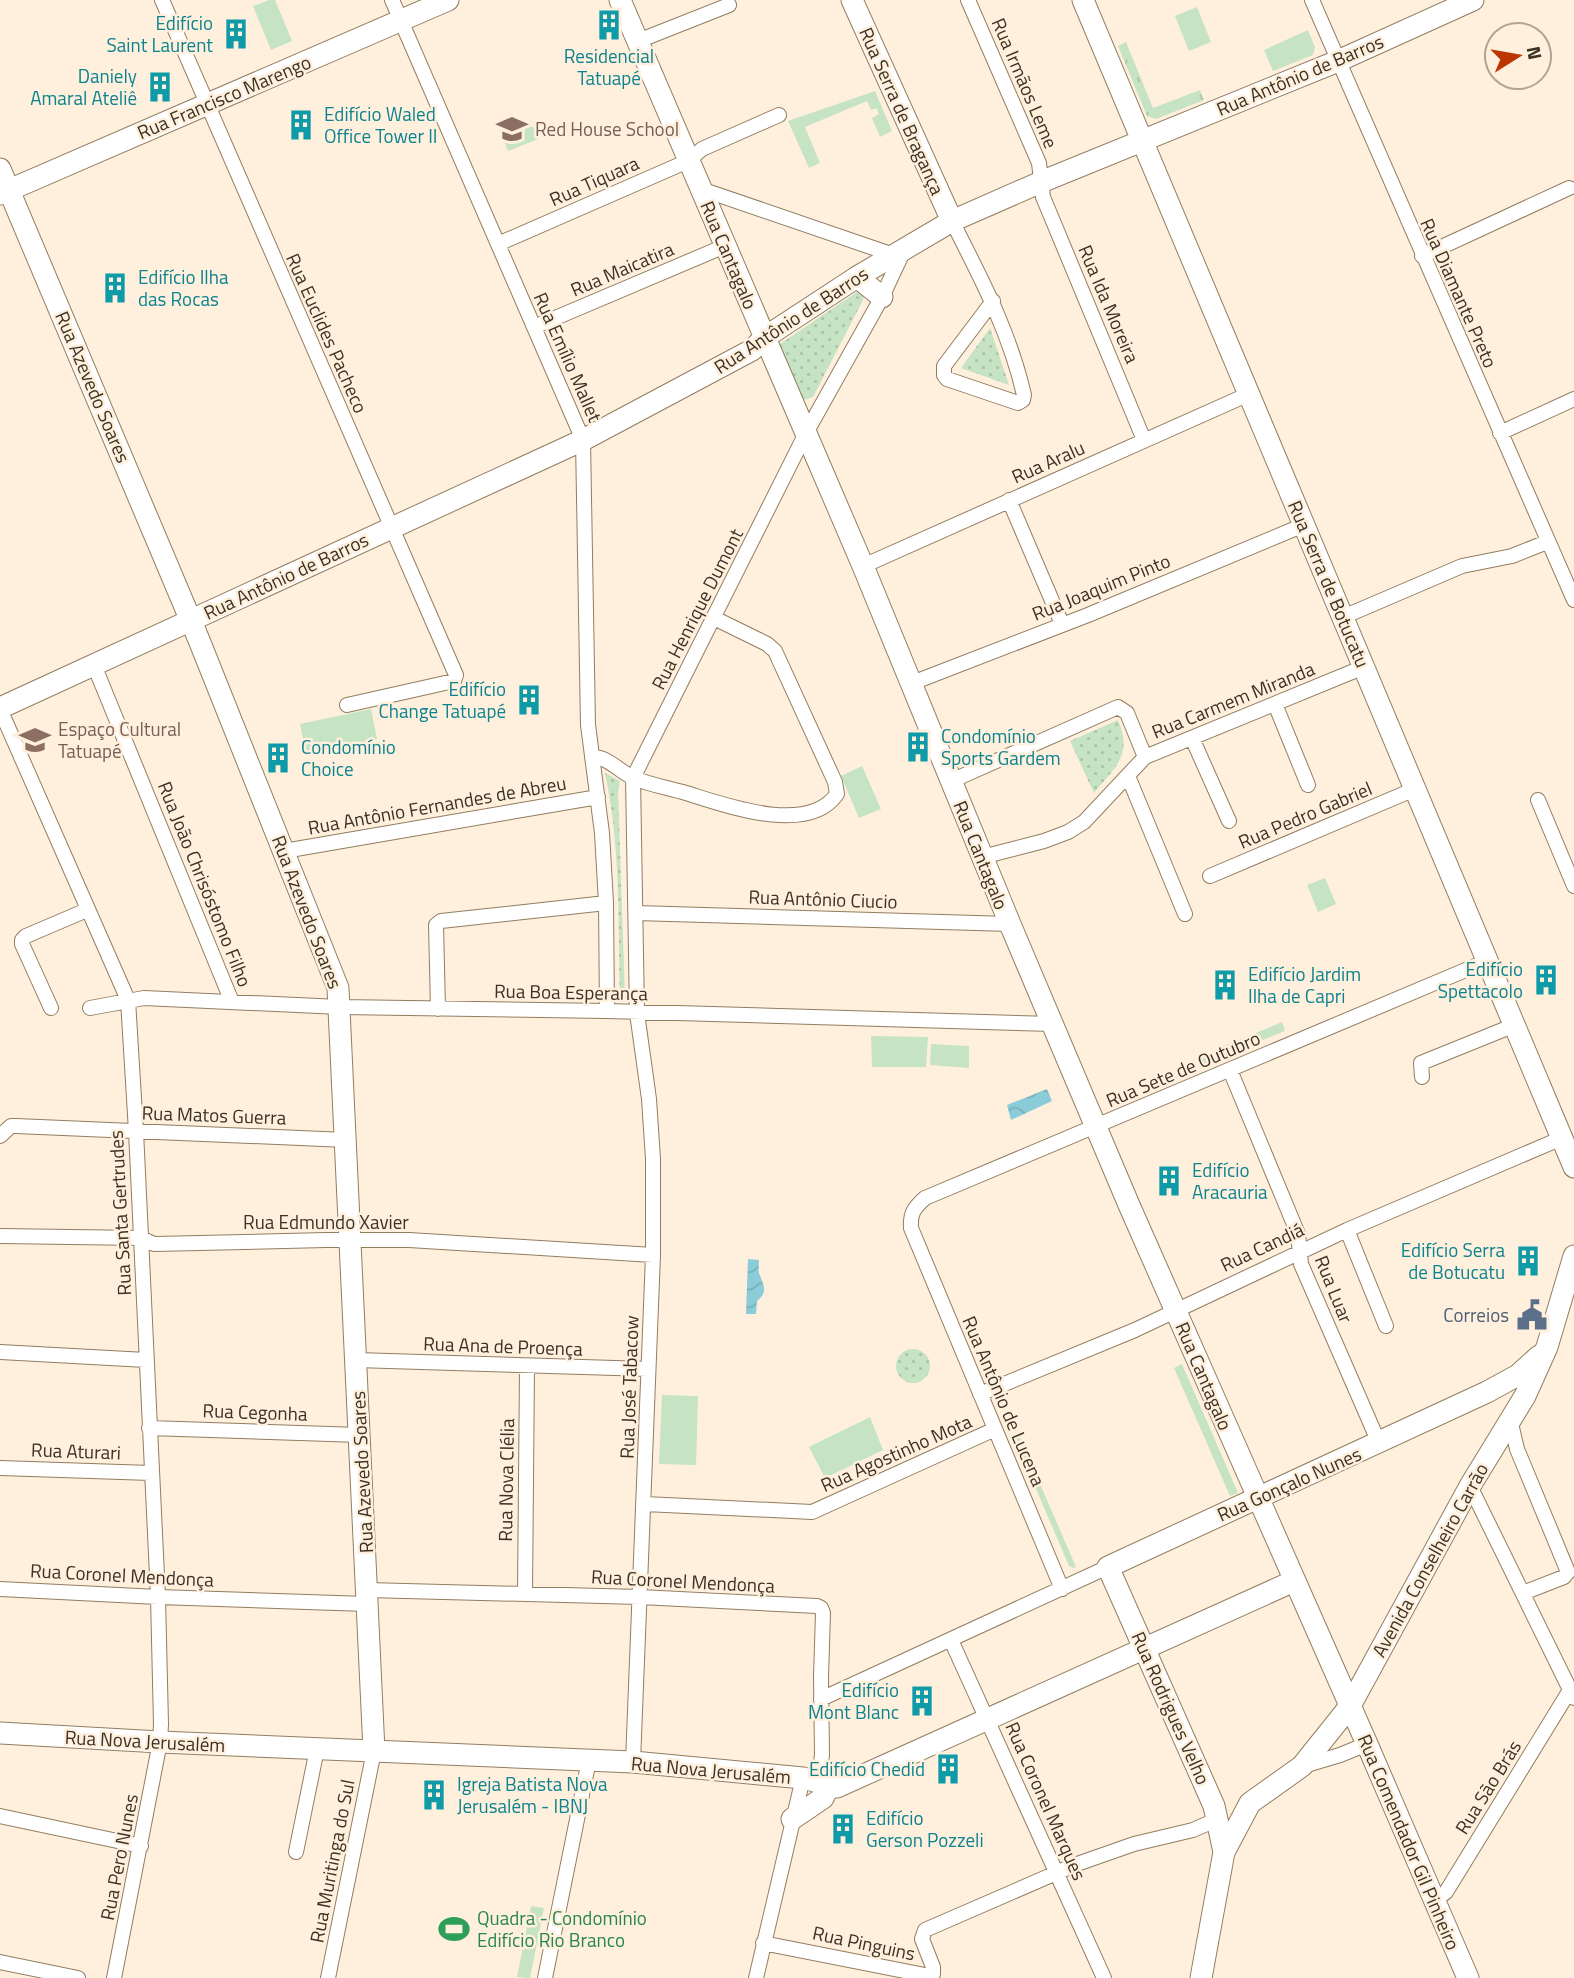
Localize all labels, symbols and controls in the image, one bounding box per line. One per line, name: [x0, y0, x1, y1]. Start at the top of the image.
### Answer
place label: Edifício Saint Laurent: [107, 8, 213, 59]
building icon: Residencial Tatuapé: [592, 8, 626, 42]
street label: Rua Irmãos Leme: [985, 13, 1066, 153]
building icon: Edifício Saint Laurent: [219, 17, 253, 51]
north arrow: [1483, 21, 1553, 91]
street label: Rua Serra de Bragança: [852, 22, 953, 200]
street label: Rua Antônio de Barros: [1212, 26, 1388, 123]
place label: Residencial Tatuapé: [564, 41, 654, 92]
text: N: [1520, 43, 1551, 62]
street label: Rua Francisco Marengo: [132, 47, 315, 146]
place label: Daniely Amaral Ateliê: [30, 61, 137, 112]
building icon: Daniely Amaral Ateliê: [143, 70, 177, 104]
place label: Edifício Waled Office Tower II: [324, 99, 438, 150]
building icon: Edifício Waled Office Tower II: [284, 108, 318, 142]
school or university icon: Red House School: [495, 112, 529, 146]
place label: Red House School: [535, 114, 679, 143]
street label: Rua Tiquara: [544, 148, 644, 213]
street label: Rua Cantagalo: [694, 196, 765, 314]
street label: Rua Diamante Preto: [1413, 213, 1505, 372]
street label: Rua Maicatira: [566, 234, 678, 303]
street label: Rua Ida Moreira: [1072, 240, 1148, 368]
street label: Rua Euclides Pacheco: [279, 248, 376, 417]
street label: Rua Antônio de Barros: [708, 259, 874, 381]
place label: Edifício Ilha das Rocas: [138, 262, 229, 313]
building icon: Edifício Ilha das Rocas: [98, 271, 132, 305]
street label: Rua Emílio Mallet: [527, 287, 610, 427]
street label: Rua Azevedo Soares: [48, 306, 139, 467]
street label: Rua Aralu: [1007, 433, 1089, 491]
street label: Rua Serra de Botucatu: [1281, 496, 1378, 672]
street label: Rua Henrique Dumont: [643, 523, 750, 694]
street label: Rua Antônio de Barros: [199, 525, 373, 627]
street label: Rua Joaquim Pinto: [1027, 546, 1174, 628]
street label: Rua Carmem Miranda: [1147, 653, 1319, 745]
place label: Edifício Change Tatuapé: [378, 674, 506, 725]
building icon: Edifício Change Tatuapé: [512, 683, 546, 717]
place label: Espaço Cultural Tatuapé: [58, 714, 181, 765]
place label: Condomínio Sports Gardem: [941, 721, 1061, 772]
school or university icon: Espaço Cultural Tatuapé: [18, 723, 52, 757]
building icon: Condomínio Sports Gardem: [901, 730, 935, 764]
place label: Condomínio Choice: [301, 732, 396, 783]
building icon: Condomínio Choice: [261, 741, 295, 775]
street label: Rua Antônio Fernandes de Abreu: [305, 767, 568, 842]
street label: Rua Pedro Gabriel: [1233, 773, 1376, 856]
street label: Rua João Chrisóstomo Filho: [151, 777, 260, 991]
street label: Rua Cantagalo: [946, 796, 1017, 914]
street label: Rua Azevedo Soares: [265, 831, 350, 993]
street label: Rua Antônio Ciucio: [748, 881, 898, 916]
place label: Edifício Spettacolo: [1438, 954, 1523, 1005]
place label: Edifício Jardim Ilha de Capri: [1248, 959, 1361, 1010]
building icon: Edifício Spettacolo: [1529, 963, 1563, 997]
building icon: Edifício Jardim Ilha de Capri: [1208, 968, 1242, 1002]
street label: Rua Boa Esperança: [494, 976, 649, 1007]
street label: Rua Sete de Outubro: [1101, 1023, 1265, 1114]
street label: Rua Matos Guerra: [141, 1097, 287, 1132]
street label: Rua Santa Gertrudes: [101, 1129, 138, 1296]
place label: Edifício Aracauria: [1192, 1155, 1268, 1206]
building icon: Edifício Aracauria: [1152, 1164, 1186, 1198]
street label: Rua Edmundo Xavier: [243, 1207, 409, 1236]
street label: Rua Candiá: [1215, 1214, 1309, 1279]
place label: Edifício Serra de Botucatu: [1401, 1235, 1505, 1286]
building icon: Edifício Serra de Botucatu: [1511, 1244, 1545, 1278]
street label: Rua Luar: [1308, 1251, 1361, 1327]
public building icon: Correios: [1515, 1298, 1549, 1332]
place label: Correios: [1443, 1300, 1509, 1329]
street label: Rua Antônio de Lucena: [955, 1311, 1054, 1491]
street label: Rua José Tabacow: [612, 1315, 645, 1459]
street label: Rua Cantagalo: [1169, 1317, 1240, 1435]
street label: Rua Ana de Proença: [423, 1328, 584, 1363]
street label: Rua Azevedo Soares: [343, 1390, 380, 1554]
street label: Rua Cegonha: [202, 1395, 308, 1428]
street label: Rua Agostinho Mota: [816, 1406, 976, 1499]
street label: Rua Nova Clélia: [490, 1418, 521, 1542]
street label: Rua Aturari: [31, 1434, 122, 1467]
street label: Rua Gonçalo Nunes: [1212, 1439, 1366, 1528]
street label: Avenida Conselheiro Carrão: [1364, 1457, 1495, 1662]
street label: Rua Coronel Mendonça: [29, 1555, 215, 1594]
street label: Rua Coronel Mendonça: [590, 1561, 776, 1600]
street label: Rua Rodrigues Velho: [1125, 1627, 1218, 1789]
place label: Edifício Mont Blanc: [808, 1675, 899, 1726]
building icon: Edifício Mont Blanc: [905, 1684, 939, 1718]
street label: Rua Coronel Marques: [998, 1717, 1094, 1885]
street label: Rua Nova Jerusalém: [64, 1722, 226, 1759]
street label: Rua Comendador Gil Pinheiro: [1351, 1729, 1468, 1954]
street label: Rua São Brás: [1447, 1734, 1528, 1839]
street label: Rua Nova Jerusalém: [630, 1748, 792, 1791]
building icon: Edifício Chedid: [931, 1752, 965, 1786]
place label: Edifício Chedid: [809, 1754, 925, 1783]
place label: Igreja Batista Nova Jerusalém - IBNJ: [457, 1769, 608, 1820]
street label: Rua Muritinga do Sul: [301, 1777, 362, 1945]
building icon: Igreja Batista Nova Jerusalém - IBNJ: [417, 1778, 451, 1812]
street label: Rua Pero Nunes: [92, 1791, 145, 1923]
place label: Edifício Gerson Pozzeli: [866, 1803, 984, 1854]
building icon: Edifício Gerson Pozzeli: [826, 1812, 860, 1846]
place label: Quadra - Condomínio Edifício Rio Branco: [477, 1903, 647, 1954]
sports icon: Quadra - Condomínio Edifício Rio Branco: [437, 1912, 471, 1946]
street label: Rua Pinguins: [810, 1918, 918, 1968]

